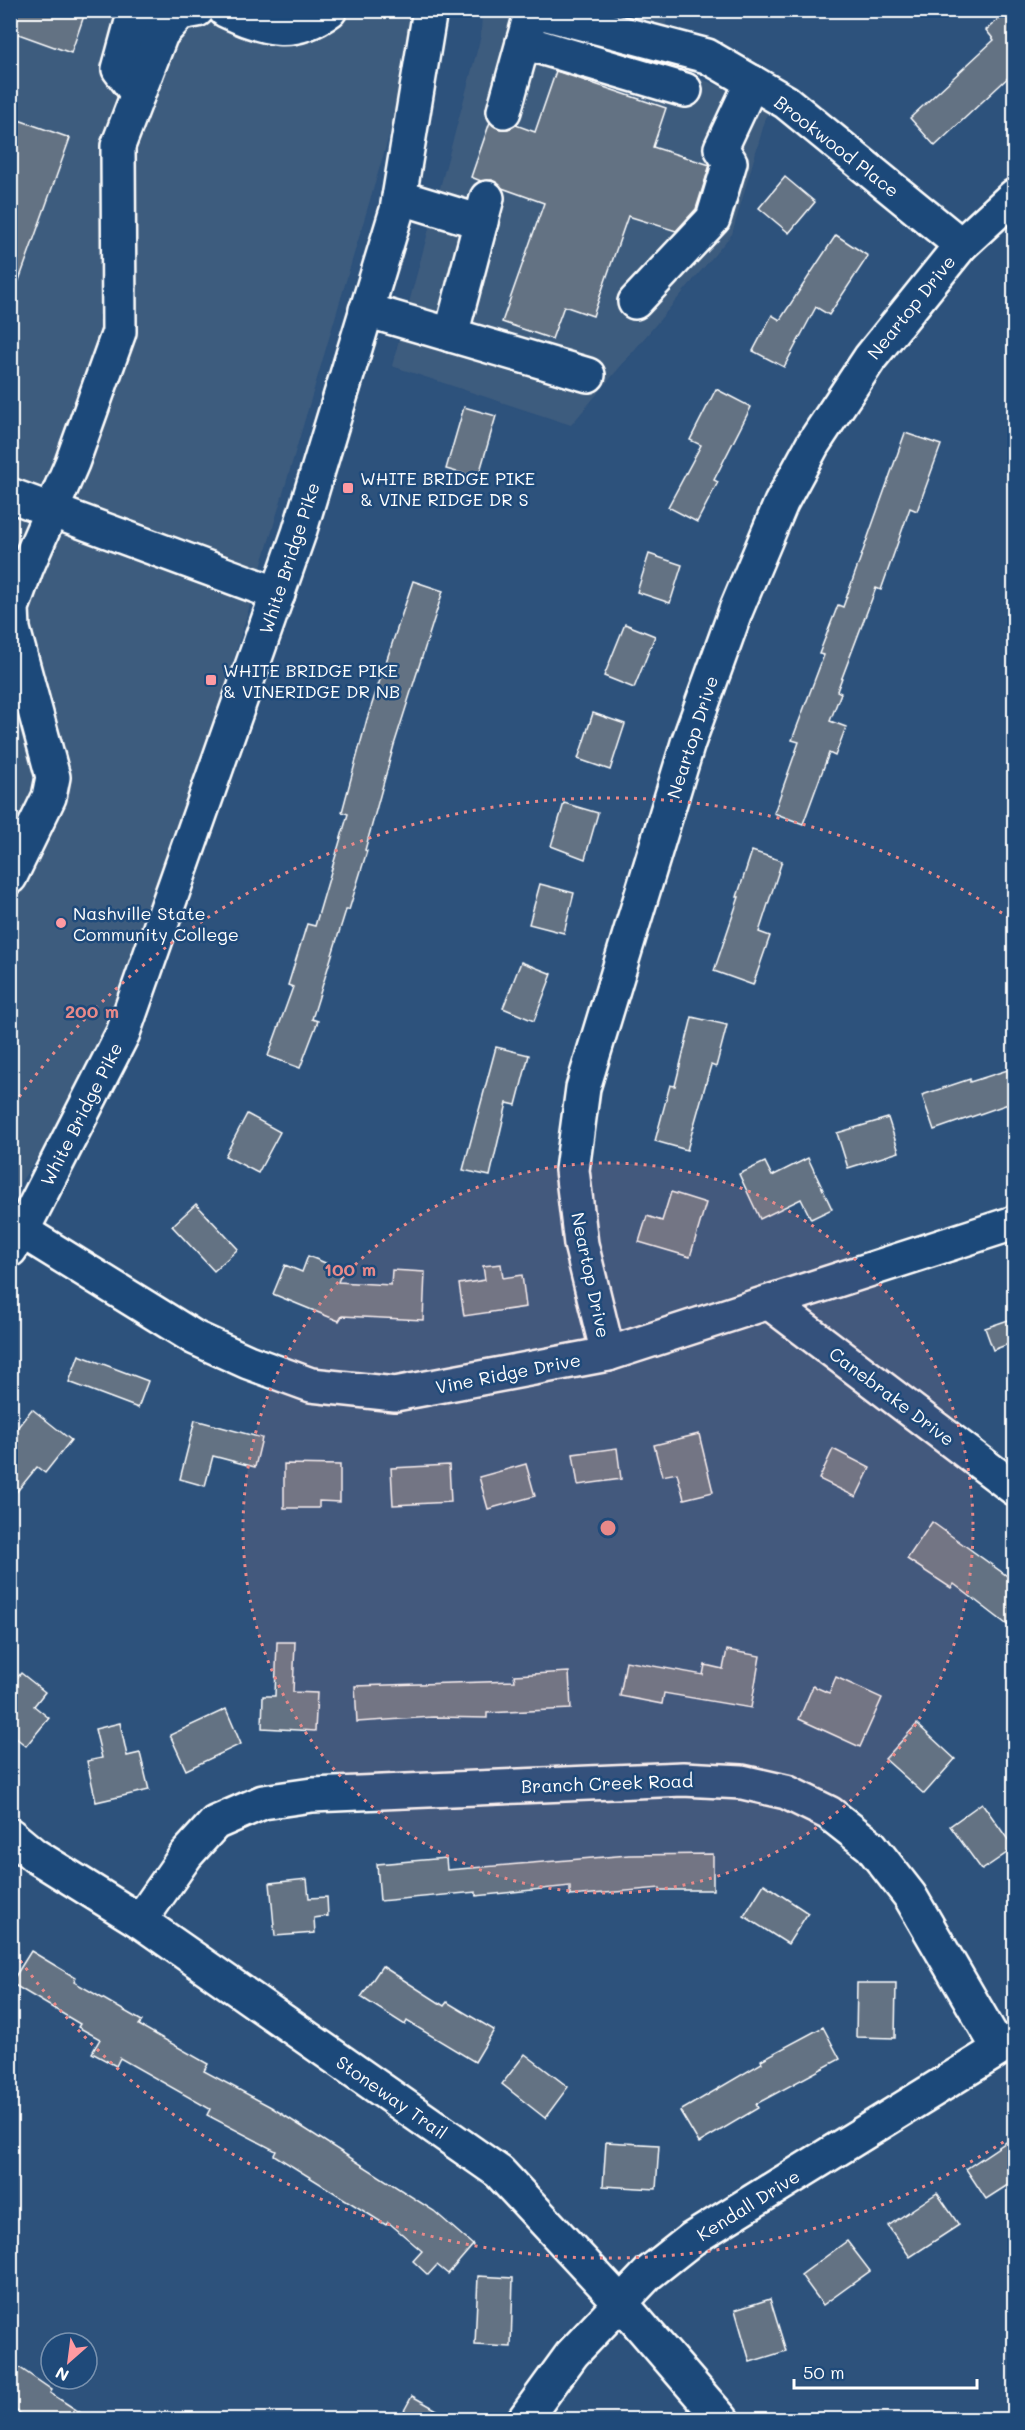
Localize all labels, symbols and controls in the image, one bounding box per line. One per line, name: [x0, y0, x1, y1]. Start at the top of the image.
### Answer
street label: Brookwood Place: [770, 90, 904, 202]
street label: Neartop Drive: [861, 250, 961, 364]
place label: WHITE BRIDGE PIKE & VINE RIDGE DR S: [360, 466, 535, 511]
street label: White Bridge Pike: [253, 479, 325, 637]
marker: WHITE BRIDGE PIKE & VINE RIDGE DR S: [341, 481, 355, 495]
place label: WHITE BRIDGE PIKE & VINERIDGE DR NB: [223, 658, 400, 703]
marker: WHITE BRIDGE PIKE & VINERIDGE DR NB: [204, 673, 218, 687]
street label: Neartop Drive: [661, 673, 723, 801]
place label: Nashville State Community College: [73, 901, 239, 946]
marker: Nashville State Community College: [54, 916, 68, 930]
text: 200 m: [65, 999, 119, 1023]
street label: White Bridge Pike: [34, 1038, 128, 1190]
street label: Neartop Drive: [566, 1210, 616, 1340]
text: 100 m: [324, 1257, 376, 1281]
street label: Canebrake Drive: [825, 1341, 959, 1451]
street label: Vine Ridge Drive: [433, 1347, 583, 1399]
centre of rings: [598, 1518, 618, 1538]
street label: Branch Creek Road: [521, 1768, 693, 1798]
street label: Stoneway Trail: [332, 2050, 452, 2144]
street label: Kendall Drive: [692, 2164, 804, 2246]
north arrow: [39, 2331, 99, 2391]
scale bar: [794, 2352, 977, 2390]
text: 50 m: [803, 2360, 845, 2384]
text: N: [51, 2363, 72, 2387]

